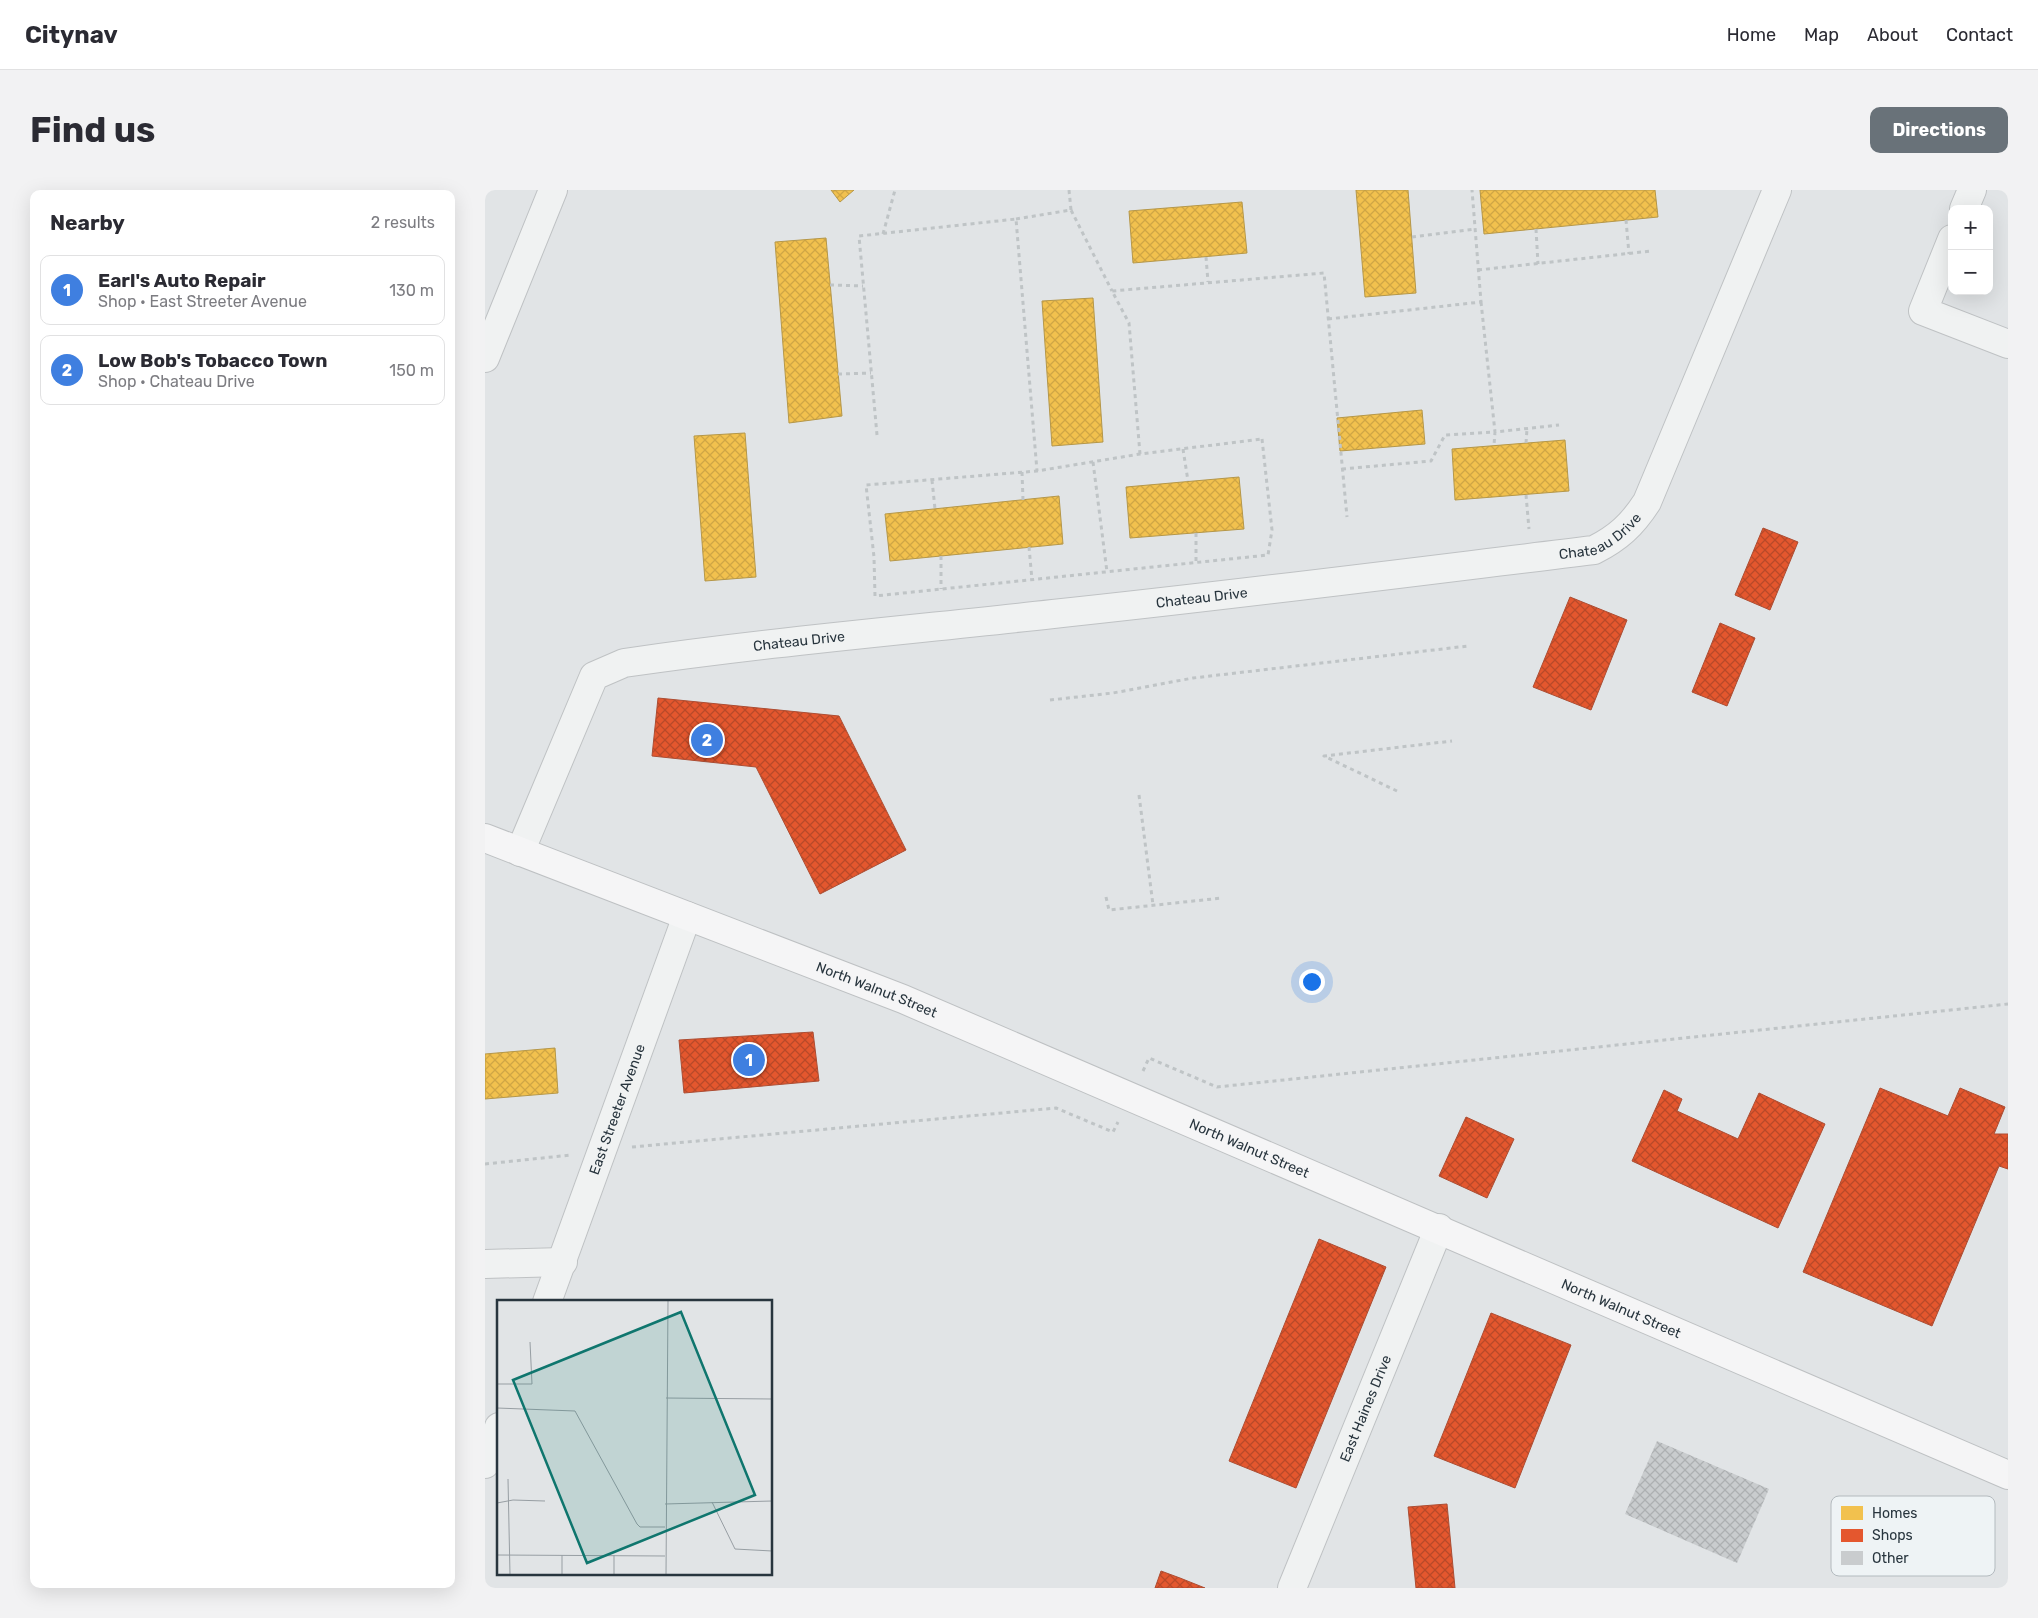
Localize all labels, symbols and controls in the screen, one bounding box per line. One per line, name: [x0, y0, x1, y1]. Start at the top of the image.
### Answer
text: Citynav: [25, 21, 118, 49]
text: Home: [1727, 24, 1776, 46]
text: Map: [1804, 24, 1839, 46]
text: About: [1867, 24, 1918, 46]
text: Contact: [1946, 24, 2013, 46]
button: Directions: [1870, 107, 2008, 153]
text: Find us: [30, 109, 155, 151]
map controls: [1948, 205, 1993, 295]
button: +: [1948, 205, 1993, 250]
text: Nearby: [50, 210, 125, 235]
text: 2 results: [371, 213, 435, 232]
button: −: [1948, 250, 1993, 295]
text: Earl's Auto Repair: [98, 269, 266, 292]
text: 1: [63, 281, 71, 300]
text: 130 m: [389, 281, 434, 300]
text: Shop · East Streeter Avenue: [98, 292, 307, 311]
text: Low Bob's Tobacco Town: [98, 349, 327, 372]
text: 2: [62, 361, 72, 380]
text: 150 m: [389, 361, 434, 380]
text: Shop · Chateau Drive: [98, 372, 255, 391]
street label: Chateau Drive: [1558, 509, 1645, 563]
street label: Chateau Drive: [1155, 584, 1249, 611]
street label: Chateau Drive: [752, 627, 846, 655]
pin: 2: [691, 721, 723, 759]
street label: North Walnut Street: [814, 958, 940, 1021]
your location: [1299, 969, 1325, 995]
street label: East Streeter Avenue: [585, 1041, 648, 1177]
pin: 1: [733, 1041, 765, 1079]
street label: North Walnut Street: [1187, 1115, 1312, 1182]
street label: North Walnut Street: [1559, 1275, 1684, 1342]
inset map: [497, 1300, 773, 1576]
street label: East Haines Drive: [1336, 1352, 1395, 1464]
legend: [1831, 1496, 1995, 1576]
text: Homes: [1872, 1505, 1917, 1522]
text: Shops: [1872, 1527, 1913, 1544]
text: Other: [1872, 1550, 1909, 1567]

